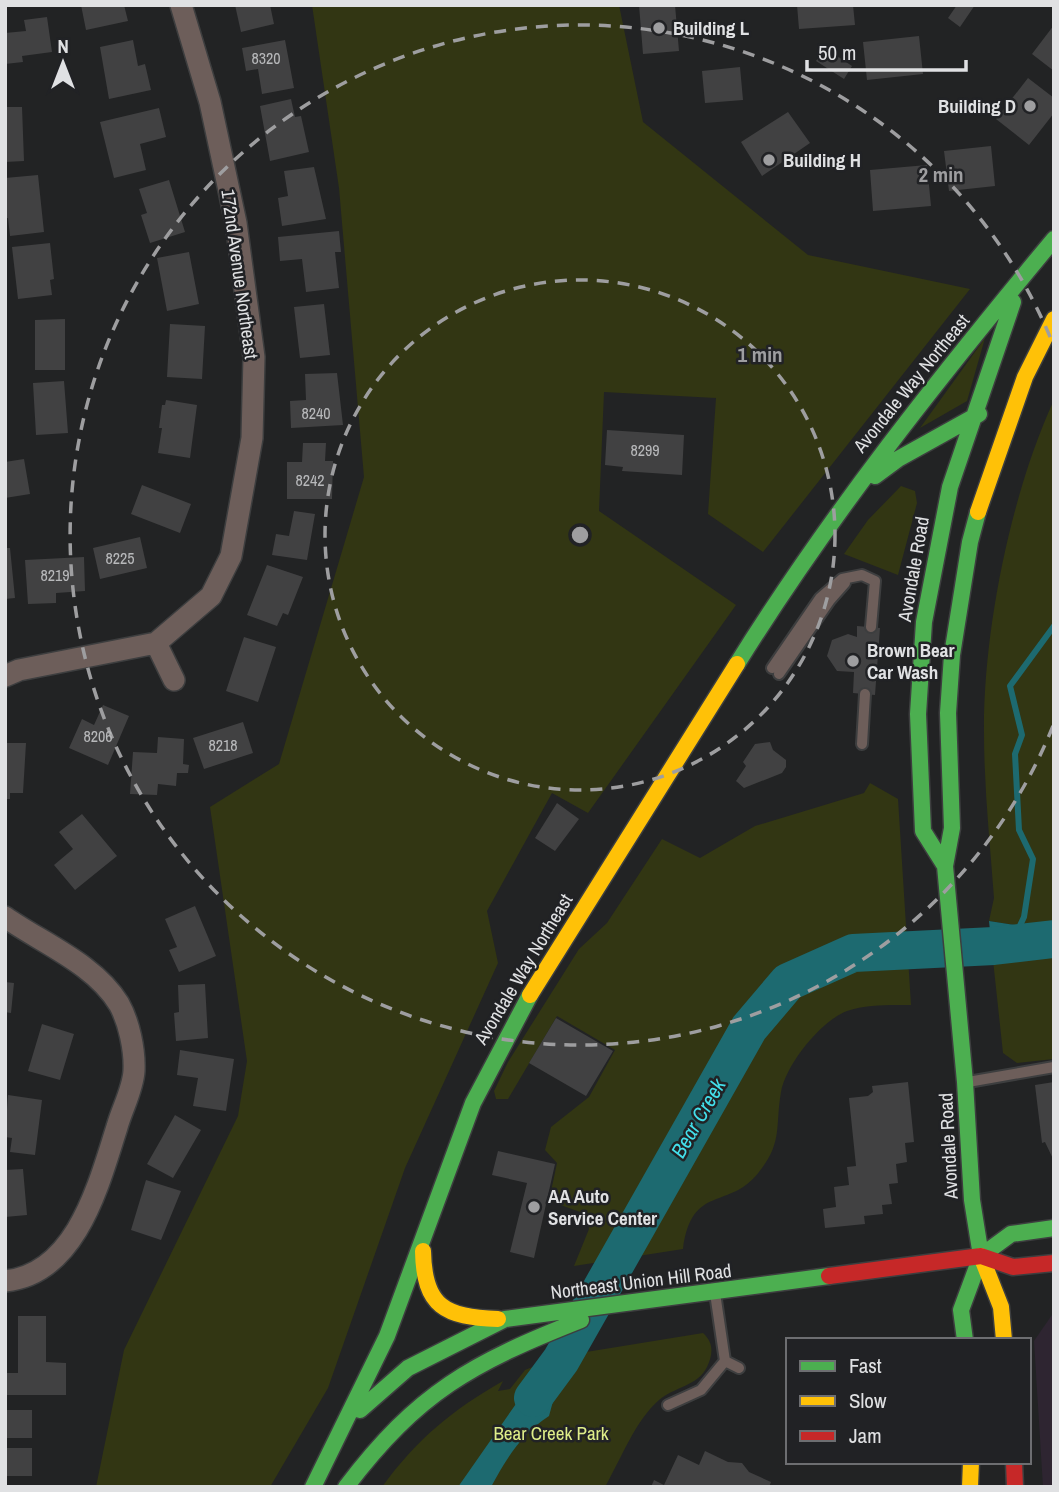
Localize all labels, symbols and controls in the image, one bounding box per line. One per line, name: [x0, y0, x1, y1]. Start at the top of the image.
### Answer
place label: Building L: [673, 15, 750, 41]
marker: Building L: [651, 20, 667, 36]
north arrow: [28, 28, 98, 98]
scale bar: [807, 28, 966, 72]
text: N: [57, 33, 69, 59]
text: 50 m: [818, 38, 856, 67]
house number: 8320: [251, 47, 281, 69]
place label: Building D: [938, 93, 1016, 119]
marker: Building D: [1022, 98, 1038, 114]
place label: Building H: [783, 147, 861, 173]
marker: Building H: [761, 152, 777, 168]
text: 2 min: [919, 160, 963, 189]
street label: 172nd Avenue Northeast: [215, 187, 265, 361]
street label: Avondale Way Northeast: [846, 308, 975, 459]
text: 1 min: [738, 340, 782, 369]
house number: 8240: [301, 402, 331, 424]
house number: 8299: [630, 439, 660, 461]
house number: 8242: [295, 469, 325, 491]
street label: Avondale Road: [891, 514, 935, 625]
centre of rings: [568, 523, 592, 547]
house number: 8225: [105, 547, 135, 569]
house number: 8219: [40, 564, 70, 586]
place label: Brown Bear Car Wash: [867, 637, 954, 685]
marker: Brown Bear Car Wash: [845, 653, 861, 669]
house number: 8206: [83, 725, 113, 747]
house number: 8218: [208, 734, 238, 756]
street label: Avondale Way Northeast: [467, 888, 579, 1050]
water label: Bear Creek: [664, 1072, 733, 1163]
street label: Avondale Road: [932, 1092, 964, 1201]
place label: AA Auto Service Center: [548, 1183, 657, 1231]
marker: AA Auto Service Center: [526, 1199, 542, 1215]
street label: Northeast Union Hill Road: [549, 1257, 733, 1305]
legend: [786, 1338, 1031, 1464]
text: Fast: [849, 1351, 882, 1380]
text: Slow: [849, 1386, 887, 1415]
park label: Bear Creek Park: [493, 1420, 609, 1446]
text: Jam: [849, 1421, 882, 1450]

